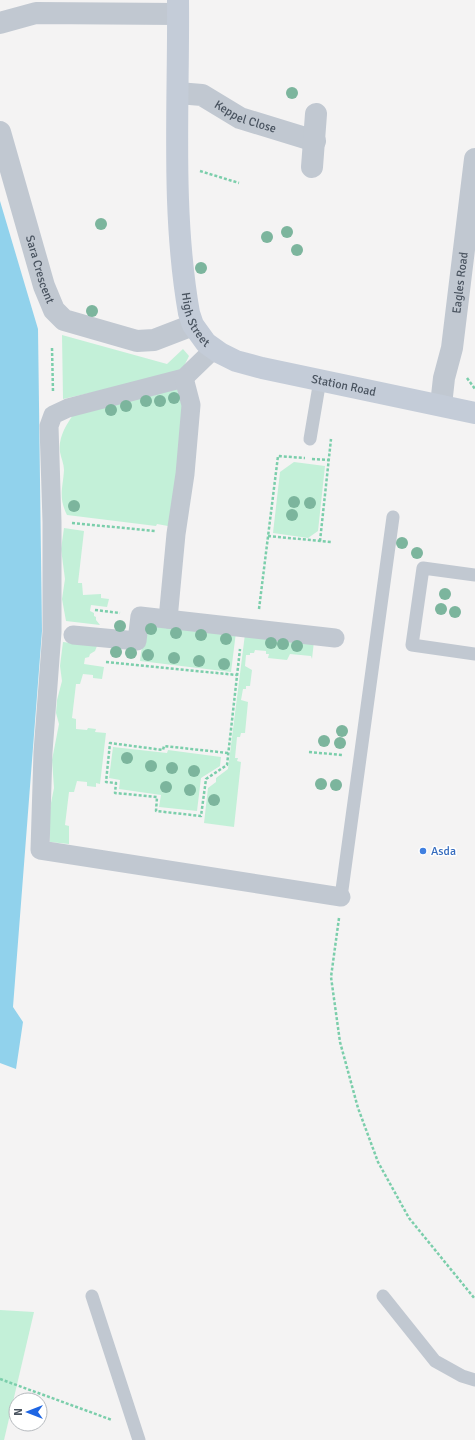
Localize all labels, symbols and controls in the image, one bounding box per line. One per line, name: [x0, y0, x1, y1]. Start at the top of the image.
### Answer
street label: Keppel Close: [211, 97, 278, 137]
street label: Sara Crescent: [22, 233, 58, 306]
street label: Eagles Road: [449, 251, 472, 315]
street label: High Street: [178, 292, 212, 351]
street label: Station Road: [310, 372, 377, 400]
place label: Asda: [431, 844, 456, 859]
marker: Asda: [418, 846, 428, 856]
north arrow: [8, 1392, 48, 1432]
text: N: [12, 1408, 25, 1416]

